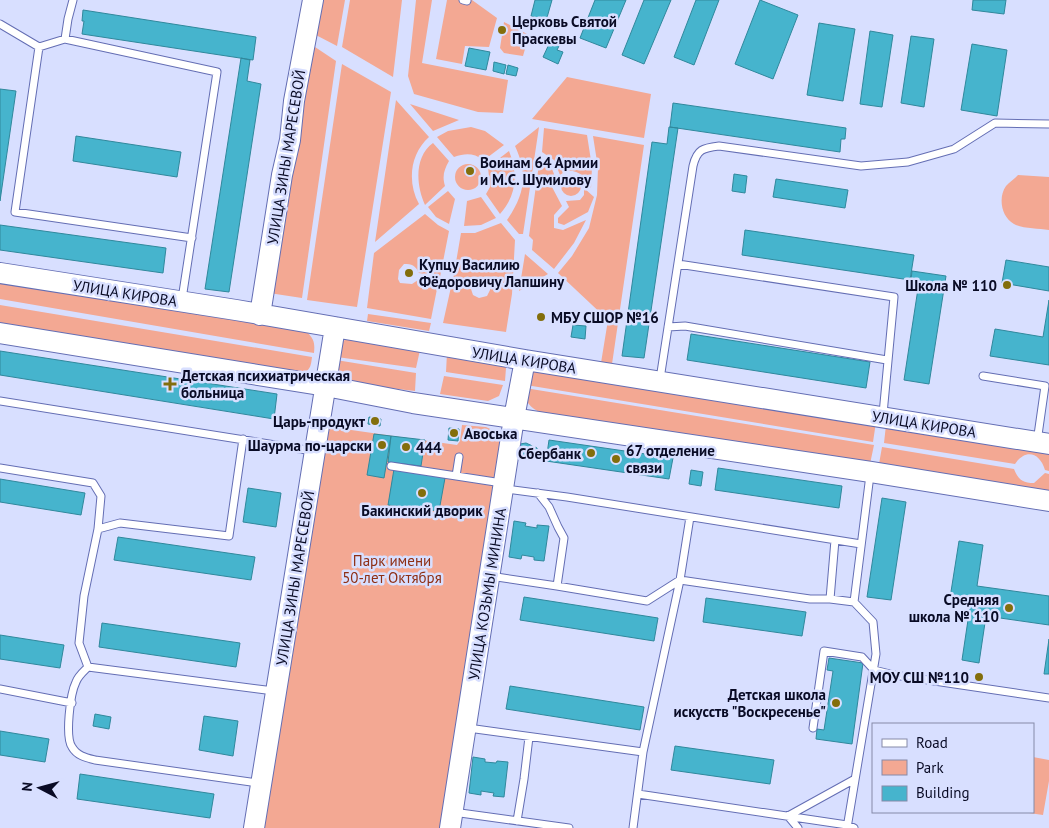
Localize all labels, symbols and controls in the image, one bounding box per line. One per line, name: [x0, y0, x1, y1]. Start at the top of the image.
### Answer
place label: Церковь Святой Праскевы: [512, 12, 617, 48]
marker: Церковь Святой Праскевы: [496, 24, 508, 36]
street label: УЛИЦА ЗИНЫ МАРЕСЕВОЙ: [263, 68, 309, 246]
place label: Воинам 64 Армии и М.С. Шумилову: [480, 153, 598, 189]
marker: Воинам 64 Армии и М.С. Шумилову: [464, 165, 476, 177]
place label: Купцу Василию Фёдоровичу Лапшину: [419, 255, 565, 291]
marker: Купцу Василию Фёдоровичу Лапшину: [403, 267, 415, 279]
street label: УЛИЦА КИРОВА: [72, 275, 179, 311]
place label: Школа № 110: [905, 276, 997, 295]
marker: Школа № 110: [1001, 279, 1013, 291]
place label: МБУ СШОР №16: [551, 308, 659, 327]
marker: МБУ СШОР №16: [535, 311, 547, 323]
street label: УЛИЦА КИРОВА: [471, 342, 578, 378]
place label: Детская психиатрическая больница: [181, 366, 350, 402]
marker: Детская психиатрическая больница: [163, 377, 177, 391]
street label: УЛИЦА КИРОВА: [871, 406, 978, 442]
place label: Царь-продукт: [273, 412, 366, 431]
marker: Царь-продукт: [369, 415, 381, 427]
place label: Авоська: [464, 424, 517, 443]
marker: Авоська: [448, 427, 460, 439]
place label: Шаурма по-царски: [248, 436, 372, 455]
place label: 444: [416, 438, 442, 457]
marker: Шаурма по-царски: [376, 439, 388, 451]
marker: 444: [400, 441, 412, 453]
place label: 67 отделение связи: [626, 441, 715, 477]
place label: Сбербанк: [518, 444, 582, 463]
marker: Сбербанк: [585, 447, 597, 459]
marker: 67 отделение связи: [610, 453, 622, 465]
marker: Бакинский дворик: [416, 487, 428, 499]
street label: УЛИЦА ЗИНЫ МАРЕСЕВОЙ: [272, 489, 318, 667]
place label: Бакинский дворик: [361, 501, 483, 520]
street label: УЛИЦА КОЗЬМЫ МИНИНА: [464, 506, 510, 681]
park label: Парк имени 50-лет Октября: [342, 551, 442, 587]
place label: Средняя школа № 110: [909, 590, 999, 626]
marker: Средняя школа № 110: [1003, 602, 1015, 614]
place label: МОУ СШ №110: [870, 668, 969, 687]
marker: МОУ СШ №110: [973, 671, 985, 683]
place label: Детская школа искусств "Воскресенье": [674, 685, 826, 721]
marker: Детская школа искусств "Воскресенье": [830, 697, 842, 709]
legend: [872, 723, 1034, 813]
text: Road: [916, 733, 948, 752]
text: Park: [916, 758, 944, 777]
north arrow: [15, 763, 65, 813]
text: N: [18, 781, 37, 792]
text: Building: [916, 783, 970, 802]

